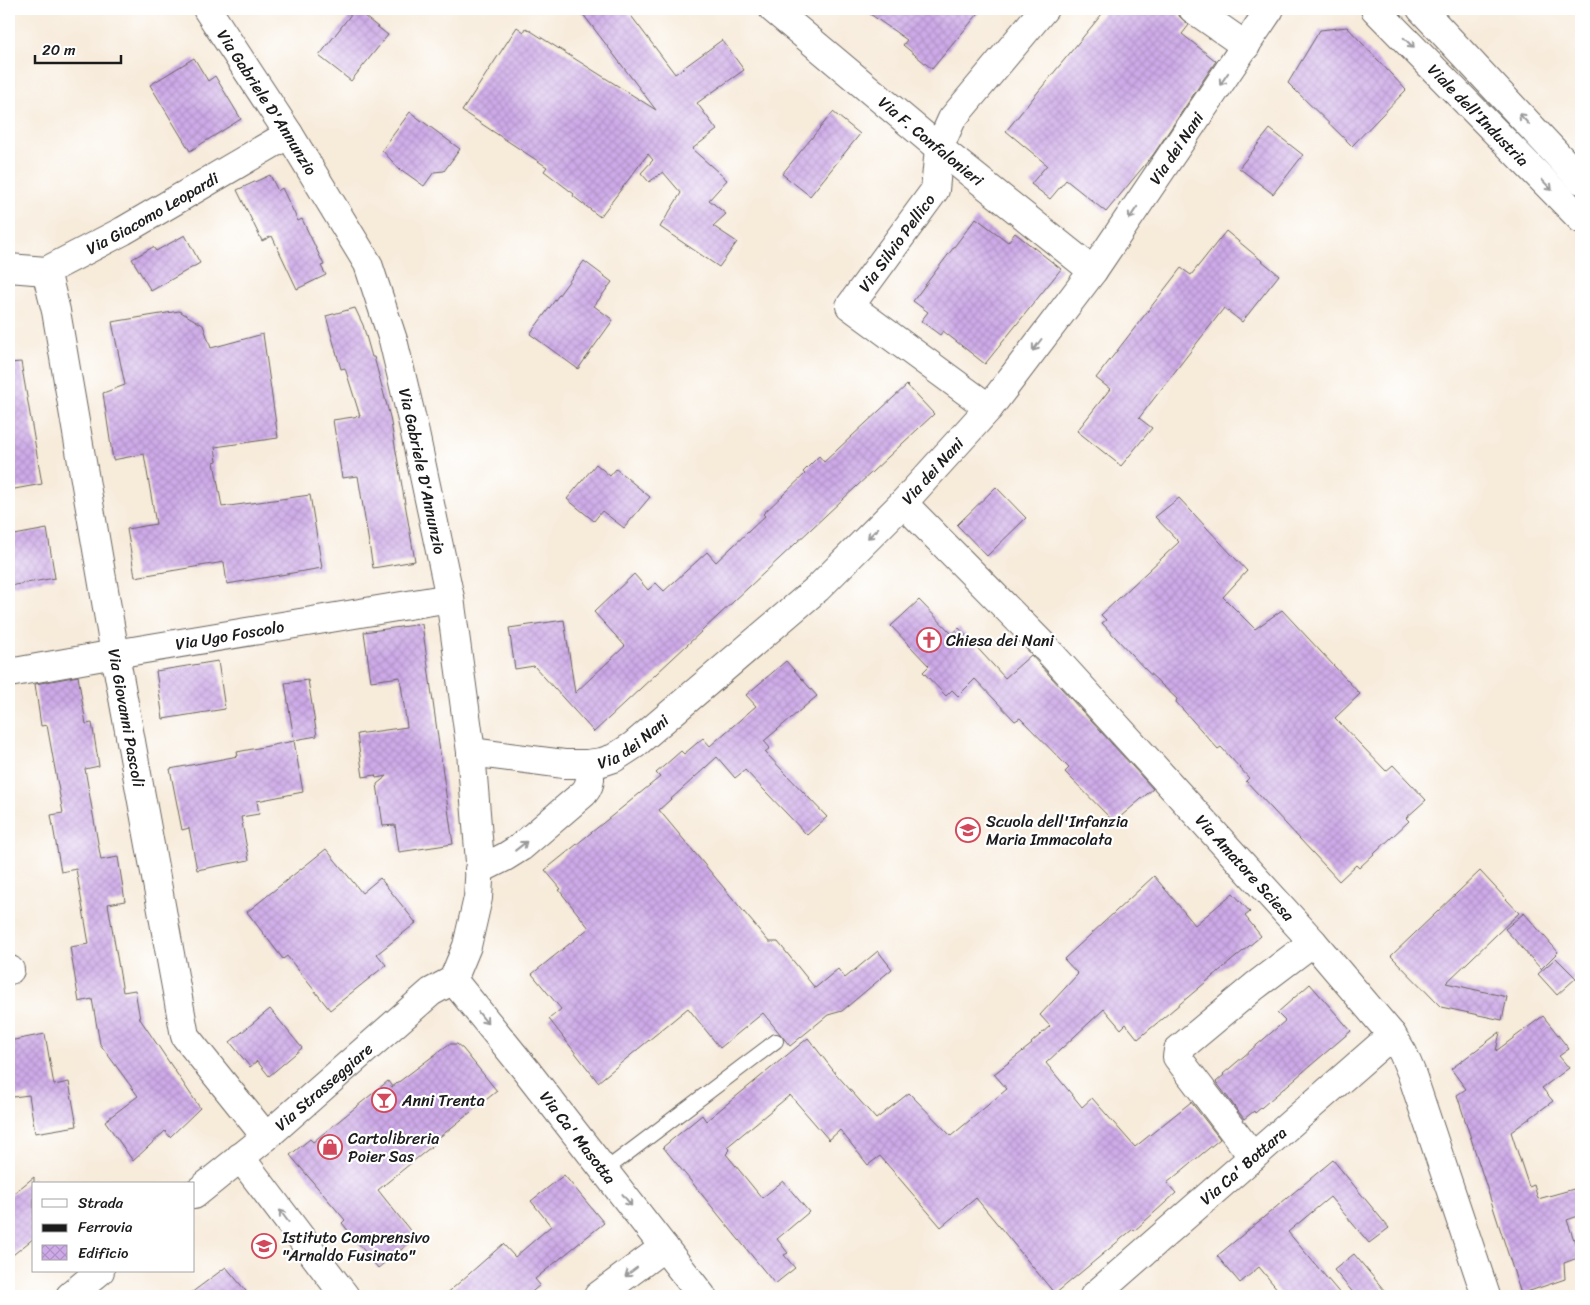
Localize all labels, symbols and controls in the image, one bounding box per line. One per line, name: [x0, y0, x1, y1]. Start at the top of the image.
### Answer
street label: Via Gabriele D'Annunzio: [209, 23, 325, 181]
scale bar: [35, 32, 121, 64]
text: 20 m: [42, 37, 76, 63]
one-way arrow: [1403, 37, 1415, 50]
street label: Viale dell'Industria: [1421, 56, 1536, 173]
one-way arrow: [1219, 71, 1229, 85]
street label: Via F. Confalonieri: [872, 88, 991, 194]
street label: Via dei Nani: [1141, 105, 1212, 191]
one-way arrow: [1518, 112, 1530, 125]
street label: Via Giacomo Leopardi: [81, 163, 225, 262]
one-way arrow: [1541, 178, 1553, 191]
street label: Via Silvio Pellico: [850, 187, 943, 298]
one-way arrow: [1128, 206, 1138, 220]
one-way arrow: [1032, 338, 1043, 351]
street label: Via Gabriele D'Annunzio: [390, 385, 455, 557]
street label: Via dei Nani: [894, 430, 971, 511]
one-way arrow: [867, 527, 879, 539]
street label: Via Ugo Foscolo: [173, 611, 286, 658]
place label: Chiesa dei Nani: [946, 626, 1055, 655]
church icon: Chiesa dei Nani: [916, 627, 942, 653]
street label: Via Giovanni Pascoli: [100, 646, 154, 790]
street label: Via dei Nani: [593, 706, 676, 777]
place label: Scuola dell'Infanzia Maria Immacolata: [986, 807, 1128, 854]
street label: Via Amatore Sciesa: [1188, 807, 1303, 929]
school or university icon: Scuola dell'Infanzia Maria Immacolata: [955, 817, 981, 843]
one-way arrow: [514, 841, 528, 851]
one-way arrow: [478, 1011, 489, 1024]
street label: Via Strasseggiare: [268, 1035, 379, 1138]
street label: Via Ca' Masotta: [532, 1084, 624, 1190]
place label: Anni Trenta: [401, 1086, 485, 1115]
bar icon: Anni Trenta: [371, 1087, 397, 1113]
street label: Via Ca' Bottara: [1193, 1119, 1293, 1212]
place label: Cartolibreria Poier Sas: [348, 1124, 439, 1171]
shop icon: Cartolibreria Poier Sas: [317, 1134, 343, 1160]
legend: [32, 1182, 195, 1272]
text: Strada: [78, 1190, 124, 1216]
one-way arrow: [622, 1193, 633, 1206]
one-way arrow: [279, 1209, 289, 1223]
text: Ferrovia: [78, 1214, 133, 1240]
place label: Istituto Comprensivo "Arnaldo Fusinato": [281, 1223, 430, 1270]
school or university icon: Istituto Comprensivo "Arnaldo Fusinato": [251, 1233, 277, 1259]
text: Edificio: [78, 1240, 129, 1266]
one-way arrow: [625, 1266, 638, 1277]

